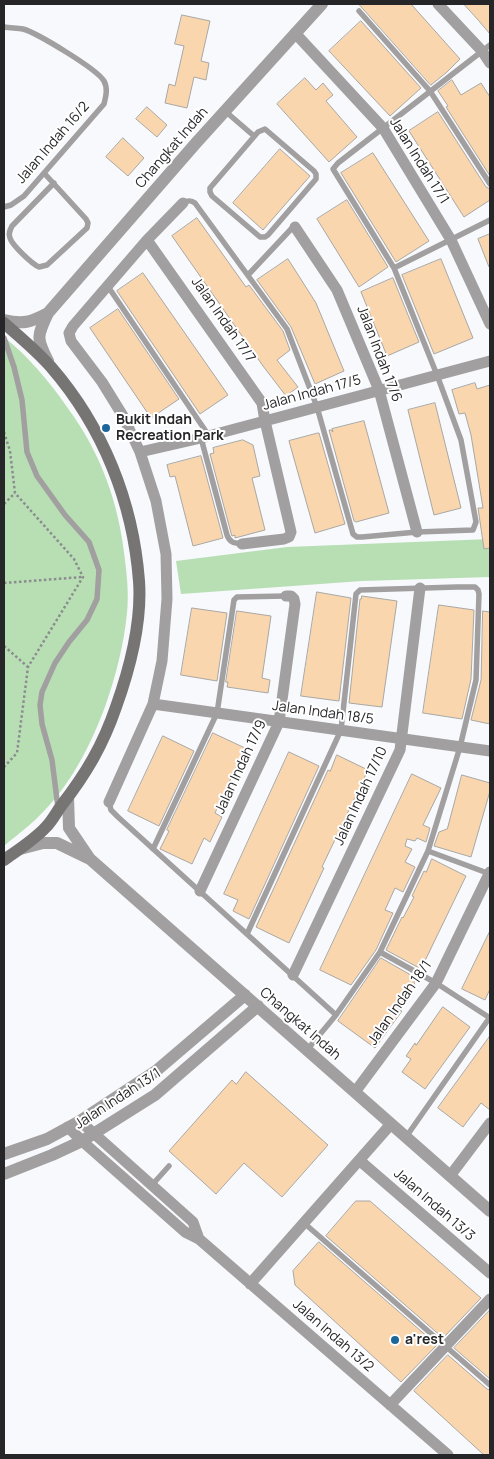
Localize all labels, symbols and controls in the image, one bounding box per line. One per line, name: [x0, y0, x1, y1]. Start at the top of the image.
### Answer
street label: Jalan Indah 16/2: [13, 99, 93, 187]
street label: Changkat Indah: [132, 104, 212, 192]
street label: Jalan Indah 17/1: [386, 115, 452, 207]
street label: Jalan Indah 17/7: [187, 274, 259, 366]
street label: Jalan Indah 17/6: [353, 303, 405, 405]
street label: Jalan Indah 17/5: [261, 372, 363, 414]
place label: Bukit Indah Recreation Park: [116, 412, 224, 444]
marker: Bukit Indah Recreation Park: [100, 422, 112, 434]
street label: Jalan Indah 18/5: [271, 698, 375, 728]
street label: Jalan Indah 17/9: [212, 717, 270, 817]
street label: Jalan Indah 17/10: [331, 744, 391, 848]
street label: Jalan Indah 18/1: [365, 957, 435, 1049]
street label: Changkat Indah: [256, 984, 344, 1064]
street label: Jalan Indah 13/1: [72, 1065, 164, 1133]
street label: Jalan Indah 13/3: [390, 1165, 478, 1245]
street label: Jalan Indah 13/2: [289, 1296, 377, 1376]
place label: a'rest: [405, 1332, 444, 1348]
marker: a'rest: [389, 1334, 401, 1346]

